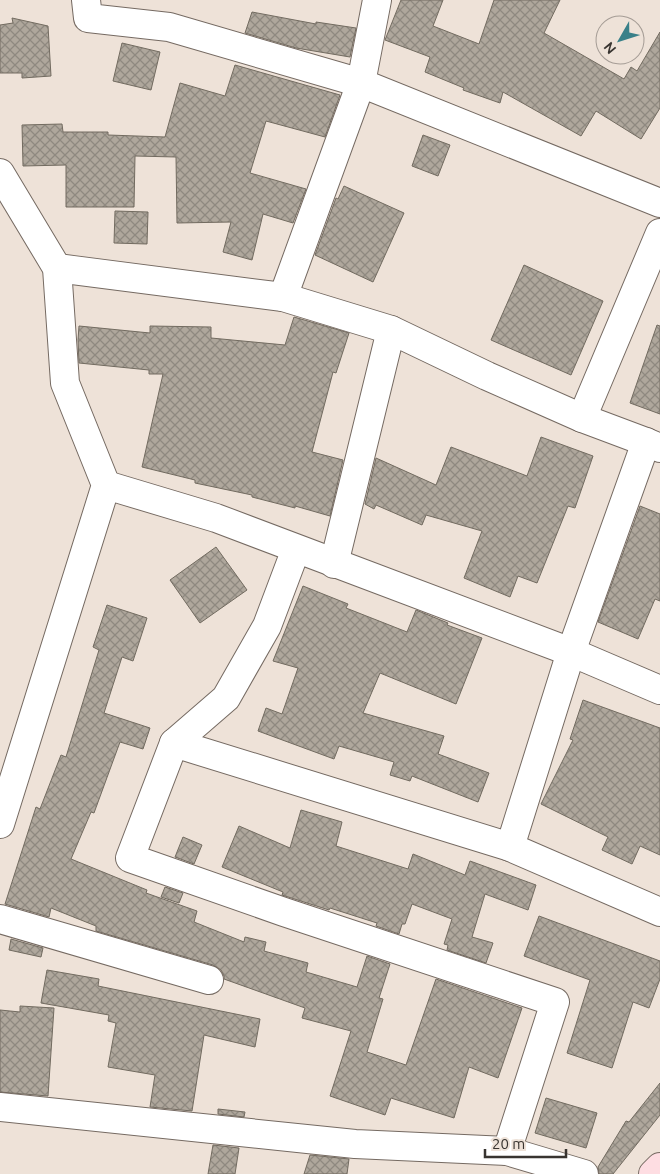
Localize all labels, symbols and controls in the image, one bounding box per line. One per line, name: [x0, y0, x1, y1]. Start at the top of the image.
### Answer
north arrow: [595, 15, 645, 65]
text: N: [600, 39, 619, 57]
scale bar: [485, 1126, 566, 1158]
text: 20 m: [492, 1135, 525, 1152]

